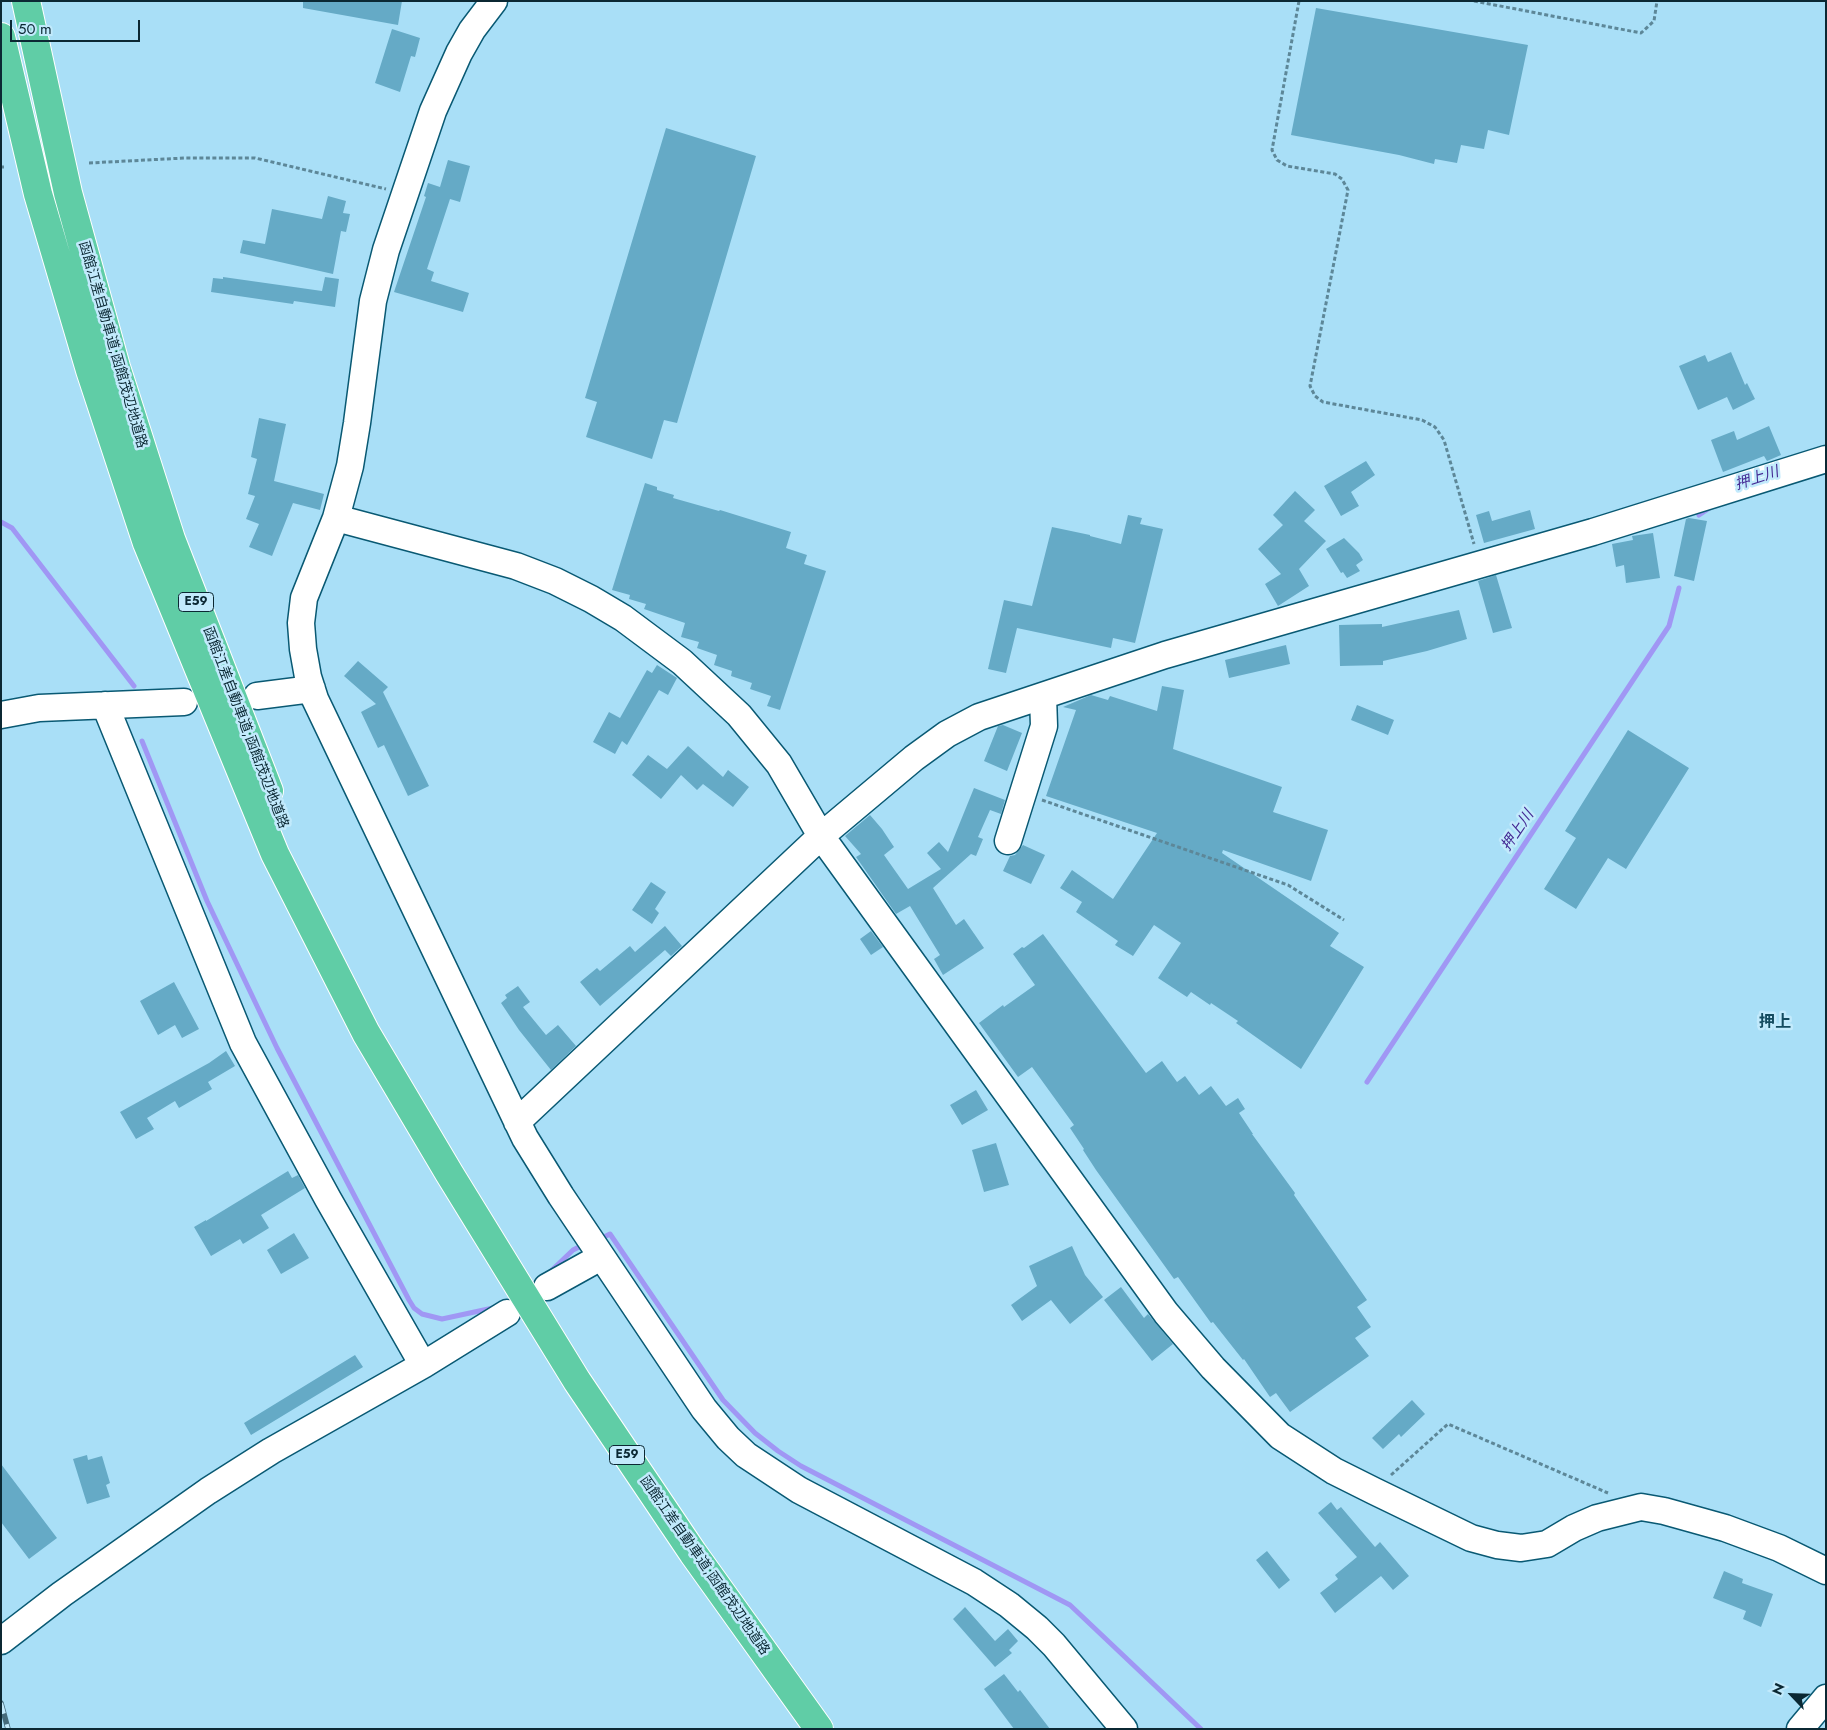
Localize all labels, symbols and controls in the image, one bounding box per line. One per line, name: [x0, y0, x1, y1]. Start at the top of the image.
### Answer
scale bar: [12, 10, 142, 42]
text: 50 m: [18, 18, 52, 40]
street label: 函館江差自動車道;函館茂辺地道路: [74, 240, 150, 450]
water label: 押上川: [1733, 463, 1781, 495]
road number: E59: [178, 592, 214, 612]
street label: 函館江差自動車道;函館茂辺地道路: [199, 625, 291, 831]
water label: 押上川: [1498, 807, 1538, 855]
district label: 押上: [1759, 1013, 1791, 1033]
road number: E59: [610, 1446, 644, 1464]
street label: 函館江差自動車道;函館茂辺地道路: [636, 1473, 772, 1659]
north arrow: [1767, 1670, 1817, 1720]
text: N: [1767, 1680, 1790, 1698]

